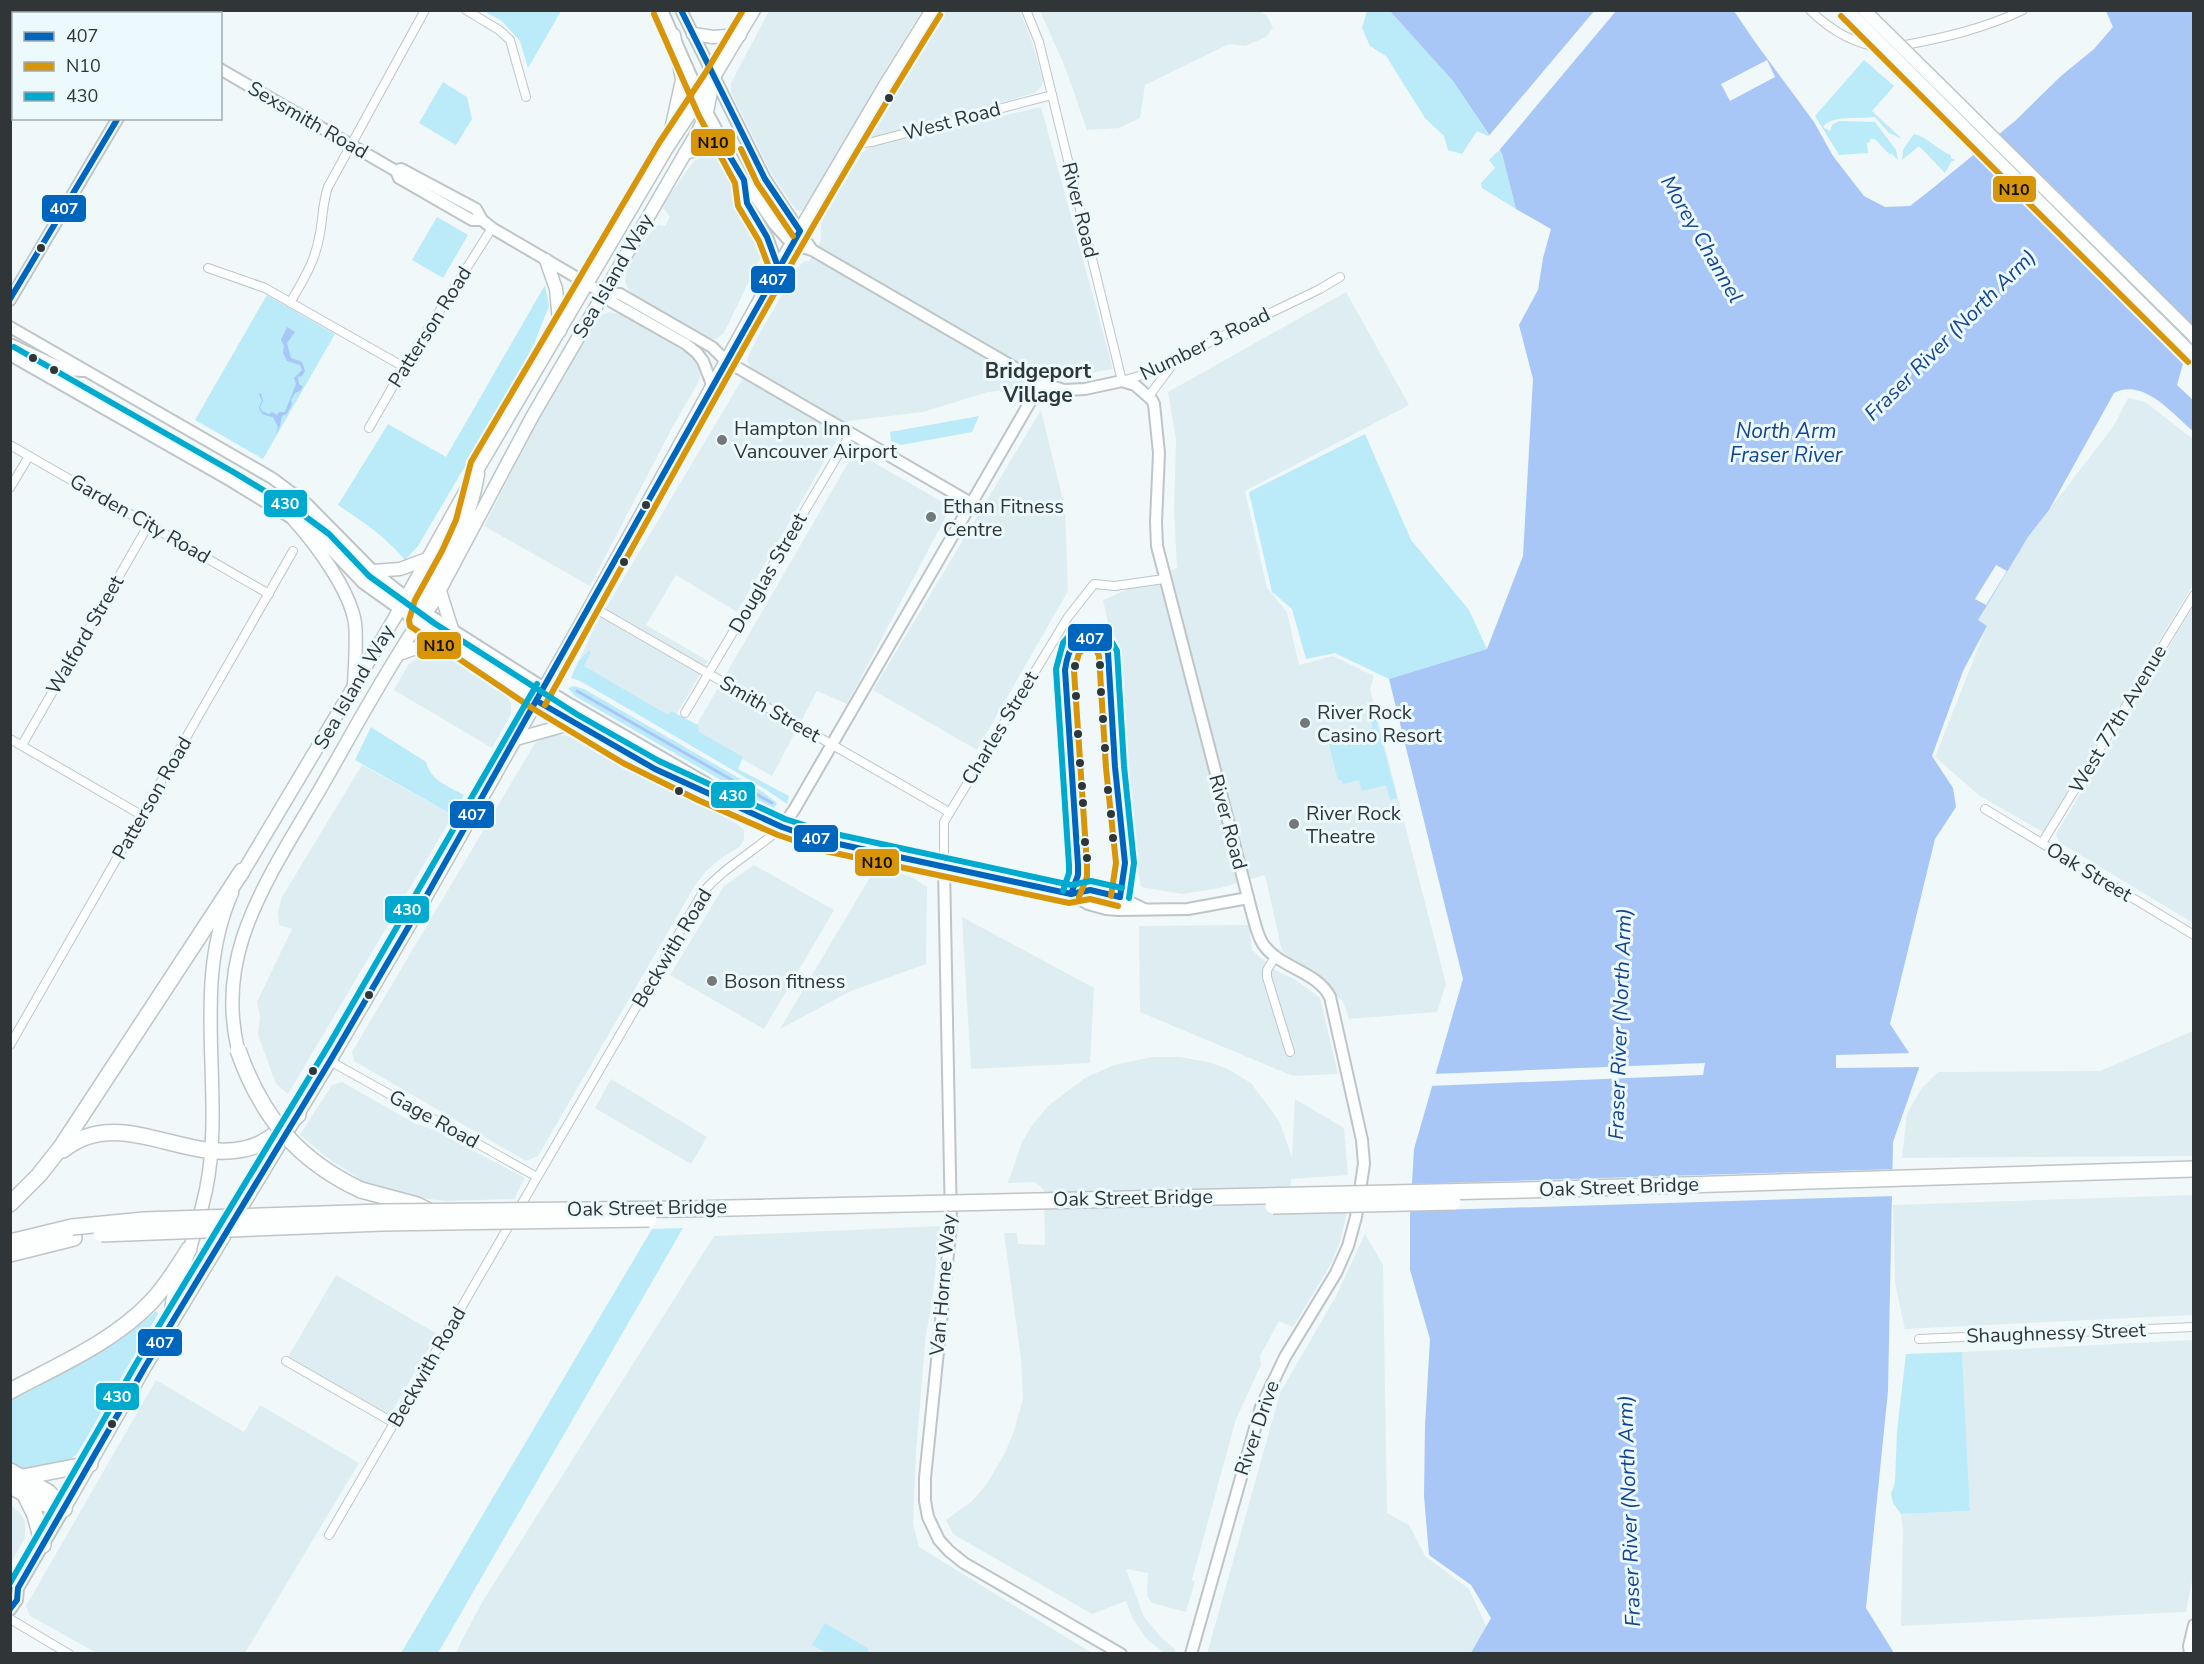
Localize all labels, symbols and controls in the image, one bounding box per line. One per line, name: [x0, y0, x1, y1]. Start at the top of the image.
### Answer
legend: [12, 12, 222, 120]
text: 407: [66, 24, 98, 48]
text: N10: [66, 54, 101, 78]
street label: Sexsmith Road: [243, 75, 373, 165]
text: 430: [66, 84, 98, 108]
unlabelled marker: [883, 92, 895, 104]
street label: West Road: [900, 95, 1004, 147]
line badge: N10: [690, 128, 736, 157]
text: N10: [697, 132, 729, 154]
street label: River Road: [1055, 159, 1105, 261]
water label: Morey Channel: [1654, 170, 1750, 308]
line badge: N10: [1992, 175, 2037, 203]
text: N10: [1998, 179, 2030, 201]
line badge: 407: [41, 194, 87, 223]
text: 407: [50, 198, 78, 220]
street label: Sea Island Way: [566, 208, 660, 343]
unlabelled marker: [35, 242, 47, 254]
water label: Fraser River (North Arm): [1858, 243, 2042, 427]
street label: Patterson Road: [382, 261, 478, 393]
line badge: 407: [750, 265, 796, 294]
text: 407: [759, 269, 787, 291]
street label: Number 3 Road: [1136, 301, 1274, 387]
unlabelled marker: [27, 352, 39, 364]
district label: Bridgeport Village: [985, 357, 1092, 409]
unlabelled marker: [48, 364, 60, 376]
place label: Hampton Inn Vancouver Airport: [733, 415, 898, 465]
water label: North Arm Fraser River: [1730, 417, 1843, 469]
marker: Hampton Inn Vancouver Airport: [715, 433, 729, 447]
street label: Garden City Road: [65, 468, 215, 570]
line badge: 430: [263, 489, 308, 518]
text: 430: [271, 493, 299, 515]
place label: Ethan Fitness Centre: [943, 493, 1064, 543]
unlabelled marker: [640, 499, 652, 511]
street label: Douglas Street: [723, 507, 814, 638]
marker: Ethan Fitness Centre: [924, 510, 938, 524]
unlabelled marker: [618, 556, 630, 568]
street label: Walford Street: [40, 570, 130, 699]
street label: Sea Island Way: [307, 619, 401, 754]
line badge: 407: [1067, 623, 1113, 652]
text: 407: [1076, 628, 1104, 650]
line badge: N10: [416, 631, 462, 660]
text: N10: [423, 635, 455, 657]
street label: West 77th Avenue: [2063, 640, 2173, 798]
unlabelled marker: [1094, 659, 1106, 671]
unlabelled marker: [1069, 660, 1081, 672]
street label: Charles Street: [955, 665, 1045, 790]
street label: Smith Street: [715, 669, 826, 749]
unlabelled marker: [1095, 686, 1107, 698]
unlabelled marker: [1070, 690, 1082, 702]
place label: River Rock Casino Resort: [1317, 699, 1443, 749]
unlabelled marker: [1097, 713, 1109, 725]
marker: River Rock Casino Resort: [1298, 716, 1312, 730]
unlabelled marker: [1072, 728, 1084, 740]
street label: Patterson Road: [106, 732, 198, 864]
unlabelled marker: [1099, 742, 1111, 754]
unlabelled marker: [1074, 757, 1086, 769]
street label: River Road: [1202, 771, 1254, 873]
unlabelled marker: [1076, 780, 1088, 792]
line badge: 430: [710, 781, 756, 809]
unlabelled marker: [1102, 784, 1114, 796]
unlabelled marker: [673, 785, 685, 797]
text: 430: [719, 785, 747, 807]
unlabelled marker: [1077, 797, 1089, 809]
line badge: 407: [449, 800, 495, 829]
place label: River Rock Theatre: [1306, 800, 1402, 850]
text: 407: [458, 804, 486, 826]
unlabelled marker: [1105, 808, 1117, 820]
marker: River Rock Theatre: [1287, 817, 1301, 831]
line badge: 407: [793, 824, 839, 853]
text: 407: [802, 828, 830, 850]
unlabelled marker: [1107, 832, 1119, 844]
unlabelled marker: [1079, 836, 1091, 848]
street label: Oak Street: [2041, 836, 2138, 909]
line badge: N10: [854, 848, 900, 877]
text: N10: [861, 852, 893, 874]
unlabelled marker: [1081, 852, 1093, 864]
street label: Beckwith Road: [626, 883, 718, 1013]
line badge: 430: [384, 895, 430, 924]
text: 430: [393, 899, 421, 921]
water label: Fraser River (North Arm): [1602, 908, 1638, 1140]
place label: Boson fitness: [724, 968, 845, 995]
marker: Boson fitness: [705, 974, 719, 988]
unlabelled marker: [363, 989, 375, 1001]
unlabelled marker: [307, 1065, 319, 1077]
street label: Gage Road: [384, 1083, 484, 1155]
street label: Oak Street Bridge: [1539, 1171, 1699, 1203]
street label: Oak Street Bridge: [1053, 1183, 1213, 1213]
street label: Oak Street Bridge: [567, 1193, 727, 1223]
street label: Van Horne Way: [923, 1212, 963, 1358]
street label: Beckwith Road: [382, 1302, 472, 1432]
street label: Shaughnessy Street: [1966, 1316, 2147, 1350]
line badge: 407: [137, 1328, 183, 1357]
text: 407: [146, 1332, 174, 1354]
street label: River Drive: [1228, 1377, 1286, 1479]
line badge: 430: [95, 1382, 140, 1411]
text: 430: [103, 1386, 131, 1408]
water label: Fraser River (North Arm): [1611, 1395, 1647, 1627]
unlabelled marker: [106, 1418, 118, 1430]

